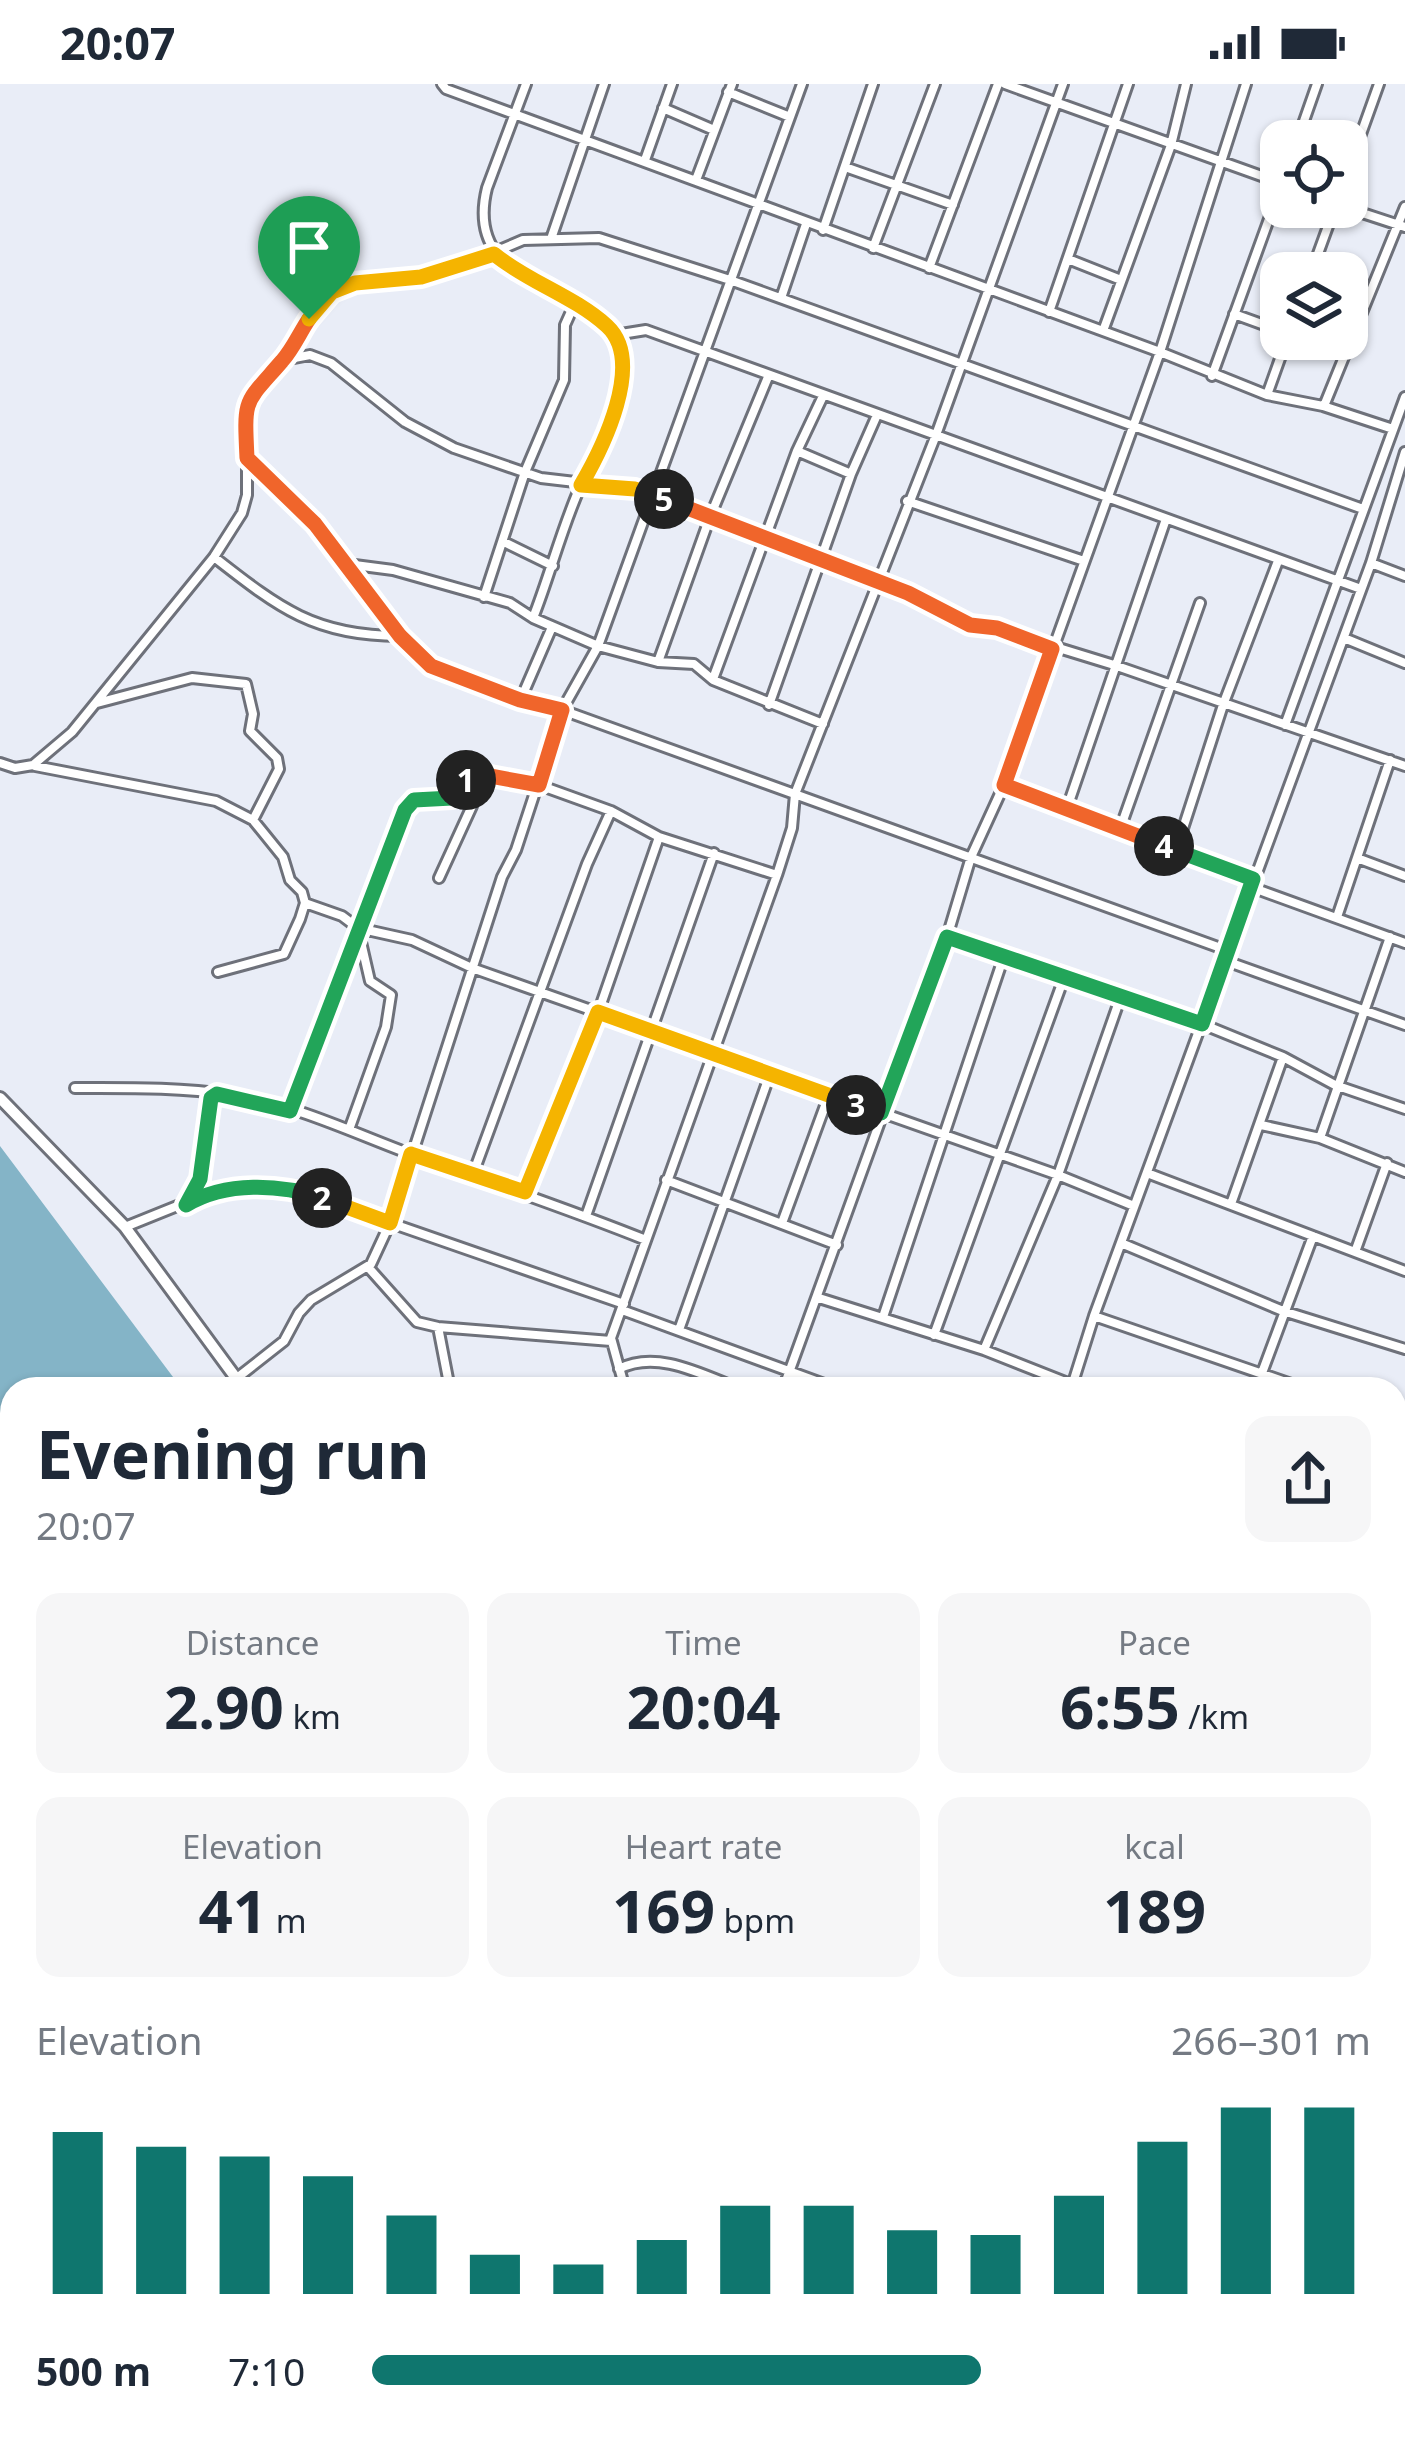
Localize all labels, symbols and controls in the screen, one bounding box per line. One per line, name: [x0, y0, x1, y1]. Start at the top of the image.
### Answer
text: 20:07: [60, 12, 176, 73]
map controls: [1260, 120, 1368, 360]
button: locate: [1260, 120, 1368, 228]
pin: [258, 196, 360, 319]
icon: arrive: [276, 214, 342, 280]
button: layers: [1260, 252, 1368, 360]
pin: 5: [634, 469, 694, 529]
text: 5: [655, 476, 673, 521]
pin: 1: [436, 750, 496, 810]
text: 1: [457, 757, 475, 802]
pin: 4: [1134, 816, 1194, 876]
text: 4: [1155, 823, 1173, 868]
pin: 3: [826, 1075, 886, 1135]
text: 3: [847, 1082, 865, 1127]
pin: 2: [292, 1168, 352, 1228]
text: 2: [313, 1175, 331, 1220]
text: Evening run: [36, 1408, 430, 1498]
button: share: [1245, 1416, 1371, 1542]
text: 20:07: [36, 1498, 136, 1551]
text: Distance: [186, 1620, 319, 1665]
text: Time: [665, 1620, 742, 1665]
text: Pace: [1118, 1620, 1191, 1665]
text: 2.90: [164, 1665, 284, 1747]
text: 20:04: [626, 1665, 781, 1747]
text: 6:55: [1060, 1665, 1180, 1747]
text: km: [284, 1694, 341, 1739]
text: /km: [1180, 1694, 1249, 1739]
text: Elevation: [182, 1824, 323, 1869]
text: Heart rate: [625, 1824, 782, 1869]
text: kcal: [1124, 1824, 1185, 1869]
text: 41: [198, 1869, 267, 1951]
text: 169: [612, 1869, 715, 1951]
text: 189: [1103, 1869, 1206, 1951]
text: m: [267, 1898, 307, 1943]
text: bpm: [715, 1898, 795, 1943]
text: Elevation: [36, 2013, 203, 2066]
text: 266–301 m: [1171, 2013, 1371, 2066]
text: 500 m: [36, 2344, 151, 2397]
text: 7:10: [228, 2344, 305, 2397]

